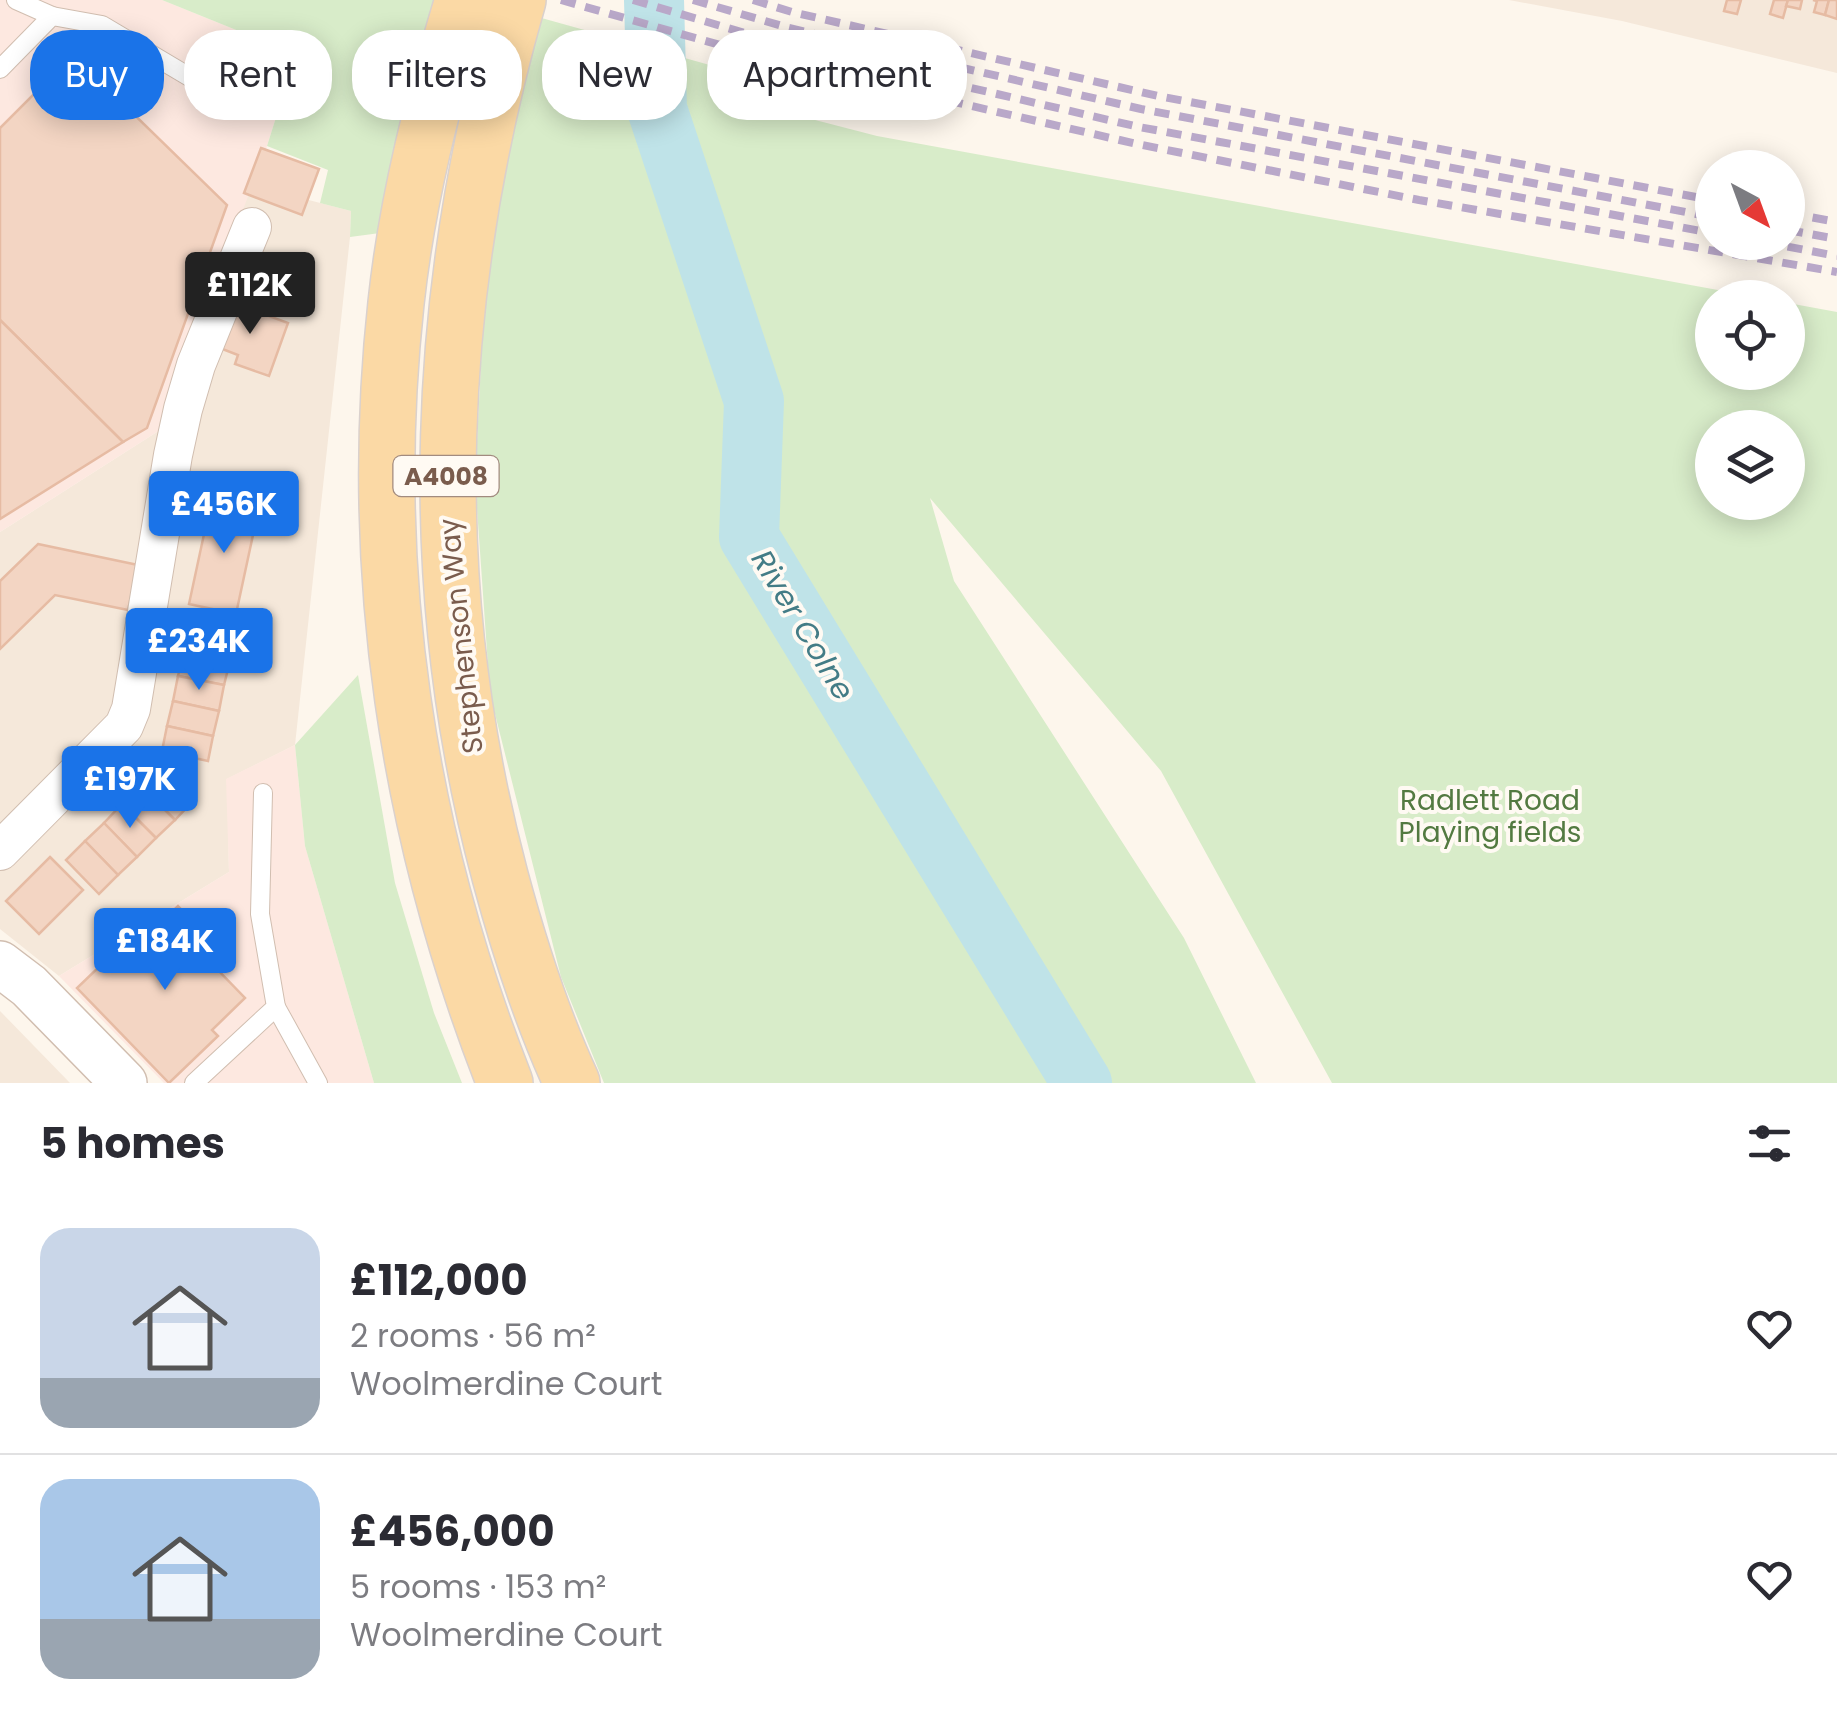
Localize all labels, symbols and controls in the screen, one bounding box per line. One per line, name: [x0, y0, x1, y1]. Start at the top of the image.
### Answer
chip: Buy: [30, 30, 164, 120]
chip: Rent: [184, 30, 332, 120]
chip: Filters: [352, 30, 522, 120]
chip: New: [542, 30, 687, 120]
chip: Apartment: [707, 30, 967, 120]
north arrow: [1695, 150, 1805, 260]
map controls: [1695, 150, 1805, 520]
pin: £112K: [180, 252, 320, 337]
text: £112K: [207, 262, 293, 307]
button: locate: [1695, 280, 1805, 390]
button: layers: [1695, 410, 1805, 520]
road number: A4008: [394, 456, 498, 496]
pin: £456K: [154, 471, 294, 556]
text: £456K: [171, 481, 277, 526]
street label: Stephenson Way: [429, 516, 493, 755]
water label: River Colne: [741, 542, 865, 708]
pin: £234K: [129, 608, 269, 693]
text: £234K: [148, 618, 250, 663]
pin: £197K: [60, 746, 200, 831]
text: £197K: [84, 756, 176, 801]
park label: Radlett Road Playing fields: [1399, 781, 1581, 852]
pin: £184K: [95, 908, 235, 993]
text: £184K: [116, 918, 214, 963]
text: 5 homes: [40, 1114, 225, 1173]
icon: filters: [1742, 1116, 1797, 1171]
text: £112,000: [350, 1251, 528, 1310]
icon: home: [120, 1268, 240, 1388]
icon: heart: [1742, 1301, 1797, 1356]
text: 2 rooms · 56 m²: [350, 1313, 596, 1358]
text: Woolmerdine Court: [350, 1361, 662, 1406]
text: £456,000: [350, 1502, 555, 1561]
icon: home: [120, 1519, 240, 1639]
icon: heart: [1742, 1552, 1797, 1607]
text: 5 rooms · 153 m²: [350, 1564, 606, 1609]
text: Woolmerdine Court: [350, 1612, 662, 1657]

